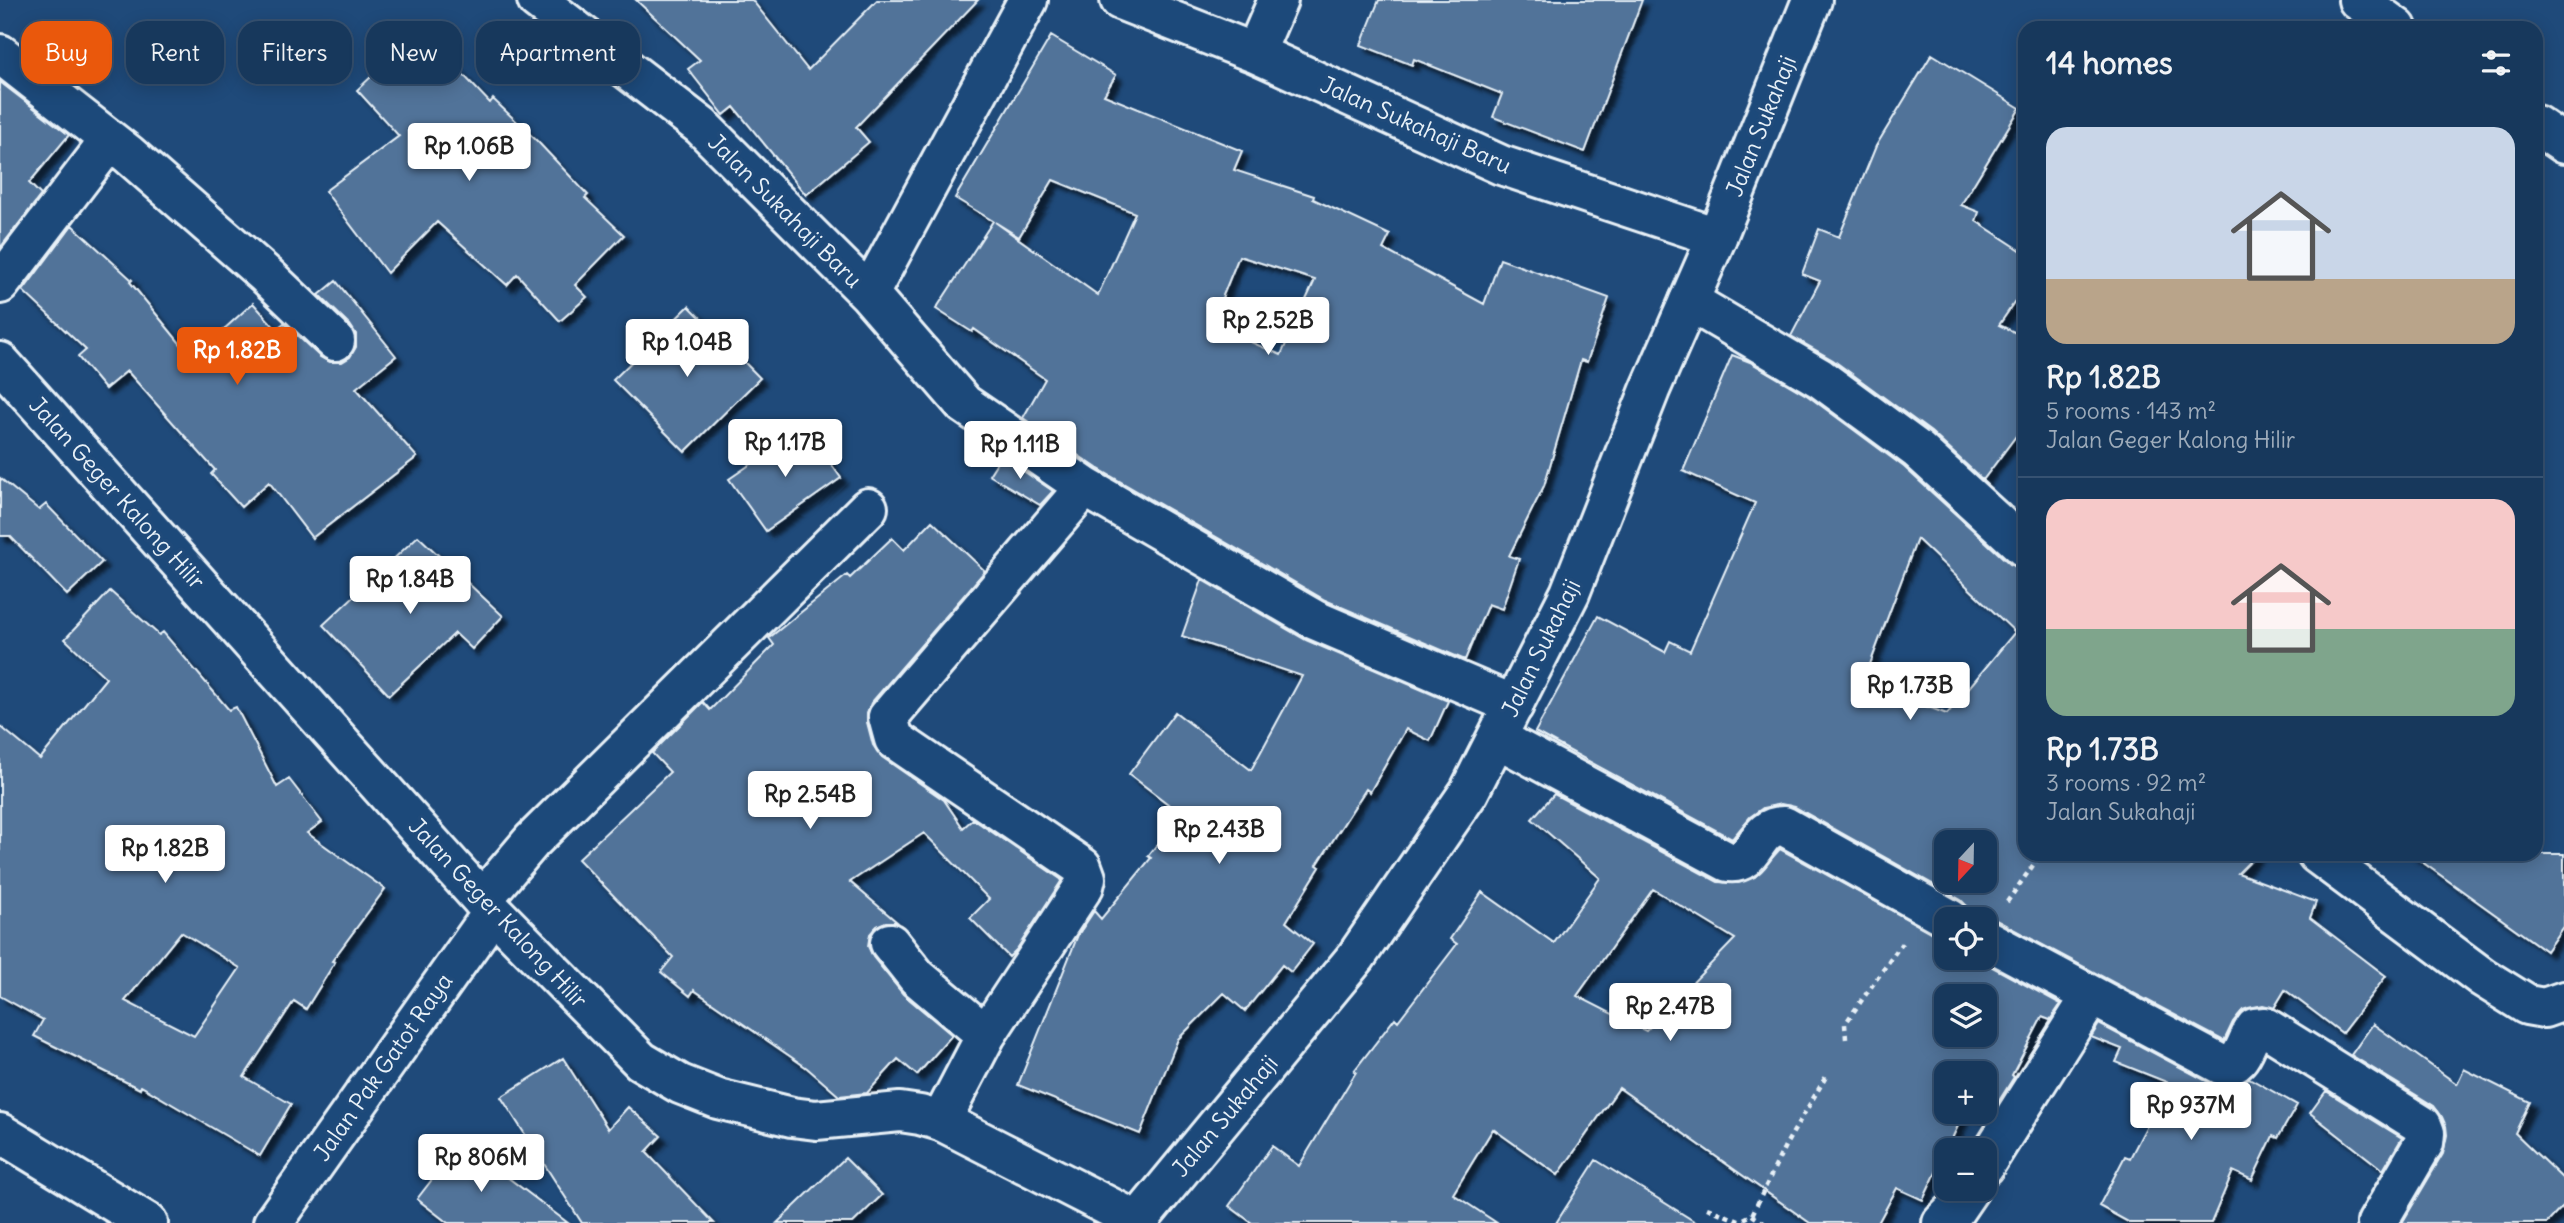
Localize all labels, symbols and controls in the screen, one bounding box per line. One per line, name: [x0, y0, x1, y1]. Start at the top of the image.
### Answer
chip: Buy: [21, 21, 112, 84]
chip: Rent: [126, 21, 224, 84]
chip: Filters: [238, 21, 352, 84]
chip: New: [366, 21, 462, 84]
chip: Apartment: [476, 21, 640, 84]
text: 14 homes: [2046, 44, 2173, 82]
icon: filters: [2477, 44, 2515, 82]
street label: Jalan Sukahaji: [1719, 51, 1802, 201]
street label: Jalan Sukahaji Baru: [1316, 69, 1516, 180]
pin: Rp 1.06B: [397, 124, 541, 183]
street label: Jalan Sukahaji Baru: [702, 128, 868, 294]
text: Rp 1.06B: [424, 131, 514, 160]
icon: home: [2218, 173, 2344, 299]
pin: Rp 2.52B: [1196, 298, 1340, 357]
text: Rp 2.52B: [1222, 305, 1314, 334]
pin: Rp 1.04B: [615, 320, 759, 379]
text: Rp 1.04B: [642, 327, 732, 356]
pin: Rp 1.82B: [165, 328, 309, 387]
text: Rp 1.82B: [193, 335, 281, 364]
text: Rp 1.82B: [2046, 358, 2161, 396]
street label: Jalan Geger Kalong Hilir: [23, 390, 212, 595]
text: 5 rooms · 143 m²: [2046, 396, 2216, 425]
pin: Rp 1.17B: [713, 420, 857, 479]
pin: Rp 1.11B: [948, 421, 1092, 481]
text: Jalan Geger Kalong Hilir: [2046, 425, 2295, 454]
text: Rp 1.17B: [744, 427, 826, 456]
text: Rp 1.11B: [980, 429, 1060, 458]
icon: home: [2218, 545, 2344, 671]
pin: Rp 1.84B: [338, 556, 482, 616]
text: Rp 1.84B: [366, 564, 454, 593]
street label: Jalan Sukahaji: [1495, 574, 1586, 721]
pin: Rp 1.73B: [1838, 662, 1982, 722]
text: Rp 1.73B: [1867, 670, 1953, 699]
text: Rp 1.73B: [2046, 730, 2159, 768]
text: 3 rooms · 92 m²: [2046, 768, 2206, 797]
pin: Rp 2.54B: [738, 772, 882, 831]
text: Rp 2.54B: [764, 779, 856, 808]
text: Jalan Sukahaji: [2046, 797, 2195, 826]
pin: Rp 2.43B: [1147, 806, 1291, 866]
street label: Jalan Geger Kalong Hilir: [403, 812, 594, 1014]
text: Rp 2.43B: [1173, 814, 1265, 843]
pin: Rp 1.82B: [93, 826, 237, 885]
north arrow: [1934, 830, 1997, 892]
map controls: [1934, 830, 1997, 1201]
text: Rp 1.82B: [121, 833, 209, 862]
button: locate: [1934, 907, 1997, 970]
street label: Jalan Pak Gatot Raya: [307, 967, 458, 1166]
pin: Rp 2.47B: [1598, 984, 1742, 1043]
button: layers: [1934, 984, 1997, 1047]
text: Rp 2.47B: [1625, 991, 1715, 1020]
street label: Jalan Sukahaji: [1165, 1049, 1284, 1182]
button: +: [1934, 1061, 1997, 1124]
pin: Rp 937M: [2126, 1082, 2256, 1142]
text: Rp 937M: [2146, 1090, 2236, 1119]
pin: Rp 806M: [416, 1134, 546, 1194]
button: −: [1934, 1138, 1997, 1201]
text: Rp 806M: [434, 1142, 528, 1171]

